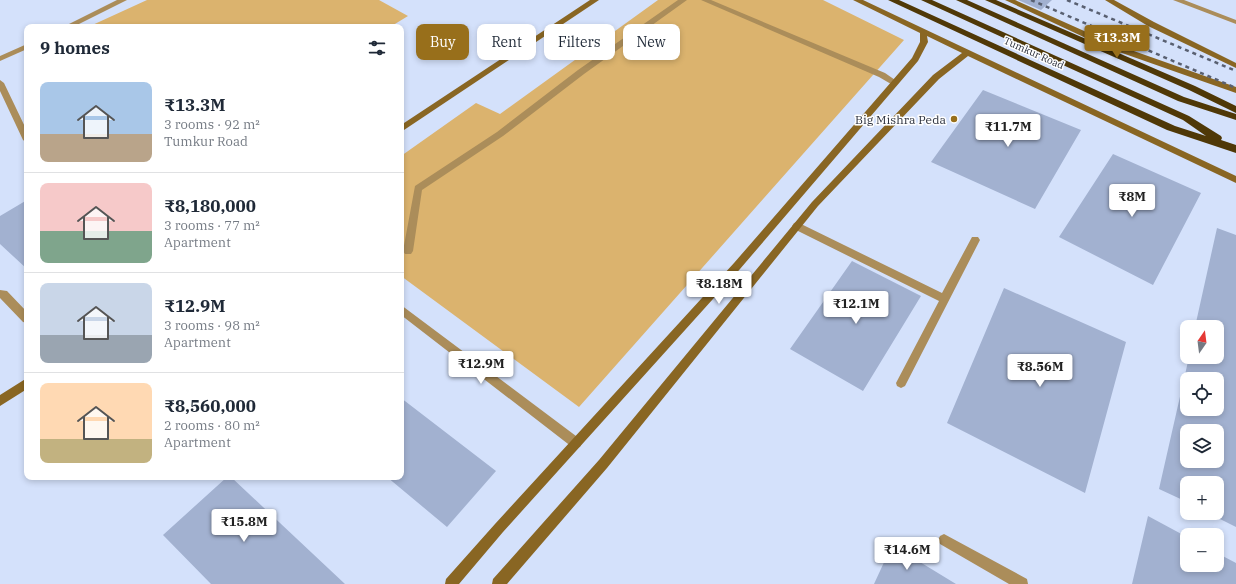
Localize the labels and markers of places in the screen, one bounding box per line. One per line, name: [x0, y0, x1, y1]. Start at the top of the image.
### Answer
pin: ₹13.3M: [1084, 25, 1150, 59]
place label: Big Mishra Peda: [855, 112, 946, 127]
marker: Big Mishra Peda: [949, 114, 959, 124]
pin: ₹11.7M: [975, 114, 1041, 148]
pin: ₹8M: [1113, 184, 1151, 218]
pin: ₹8.18M: [686, 271, 752, 305]
pin: ₹12.1M: [823, 291, 889, 325]
pin: ₹12.9M: [448, 351, 514, 385]
pin: ₹8.56M: [1007, 354, 1073, 388]
pin: ₹15.8M: [211, 509, 277, 543]
pin: ₹14.6M: [874, 537, 940, 571]

